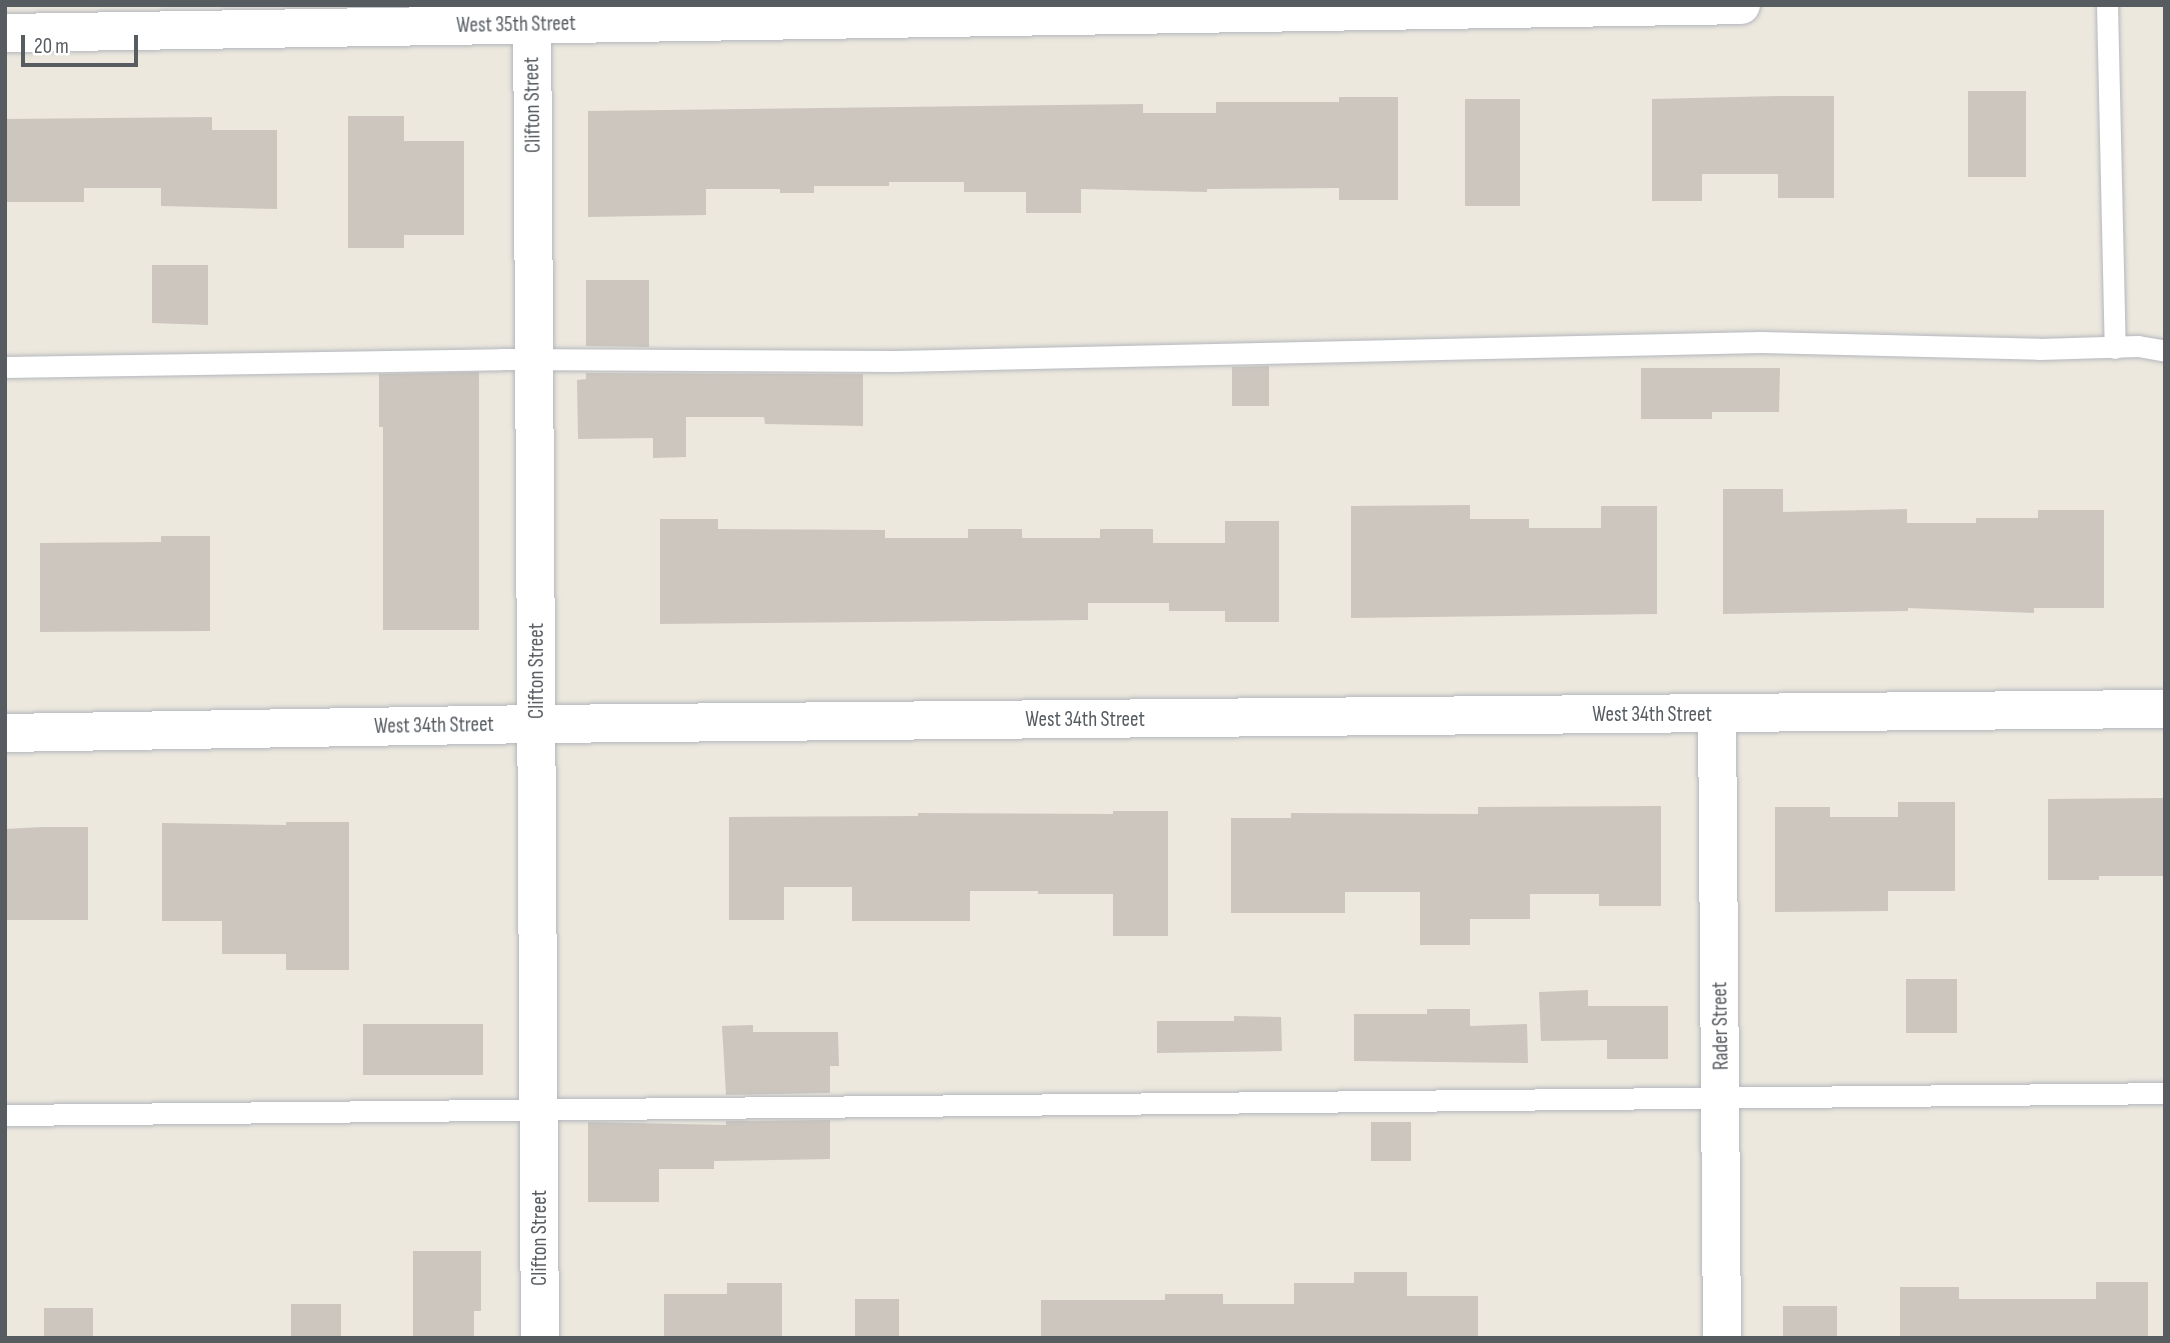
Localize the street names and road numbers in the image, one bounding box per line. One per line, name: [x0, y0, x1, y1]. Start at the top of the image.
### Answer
street label: West 35th Street: [456, 11, 576, 39]
street label: Clifton Street: [520, 57, 546, 153]
street label: Clifton Street: [524, 623, 550, 719]
street label: West 34th Street: [1592, 702, 1712, 728]
street label: West 34th Street: [1025, 707, 1145, 733]
street label: West 34th Street: [374, 712, 494, 740]
street label: Rader Street: [1708, 982, 1734, 1070]
street label: Clifton Street: [527, 1190, 553, 1286]

